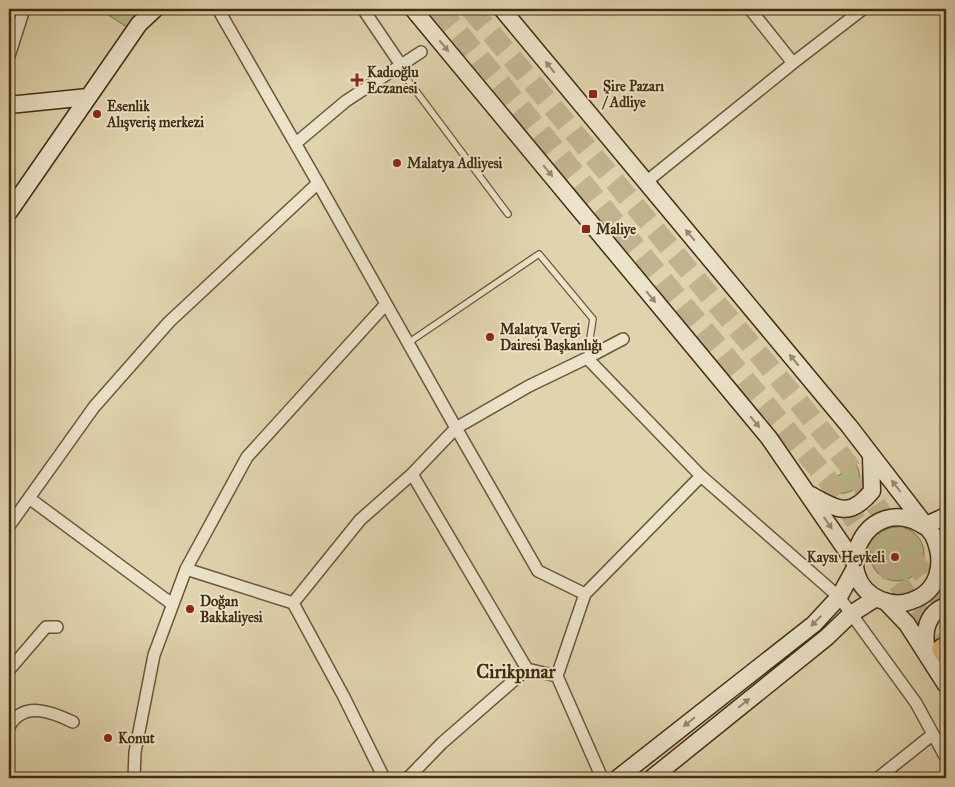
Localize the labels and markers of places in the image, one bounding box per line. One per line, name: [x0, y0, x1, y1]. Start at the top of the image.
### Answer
place label: Kadıoğlu Eczanesi: [367, 64, 419, 97]
marker: Kadıoğlu Eczanesi: [351, 74, 363, 86]
place label: Şire Pazarı / Adliye: [601, 78, 664, 112]
marker: Şire Pazarı / Adliye: [587, 88, 599, 100]
place label: Esenlik Alışveriş merkezi: [106, 98, 204, 132]
marker: Esenlik Alışveriş merkezi: [91, 108, 103, 120]
place label: Malatya Adliyesi: [407, 155, 503, 173]
marker: Malatya Adliyesi: [391, 157, 403, 169]
place label: Maliye: [596, 221, 636, 239]
marker: Maliye: [580, 223, 592, 235]
place label: Malatya Vergi Dairesi Başkanlığı: [500, 321, 602, 355]
marker: Malatya Vergi Dairesi Başkanlığı: [484, 331, 496, 343]
place label: Kaysı Heykeli: [807, 549, 885, 567]
marker: Kaysı Heykeli: [889, 551, 901, 563]
place label: Doğan Bakkaliyesi: [200, 593, 263, 627]
marker: Doğan Bakkaliyesi: [184, 603, 196, 615]
place label: Konut: [118, 730, 155, 747]
marker: Konut: [102, 732, 114, 744]

